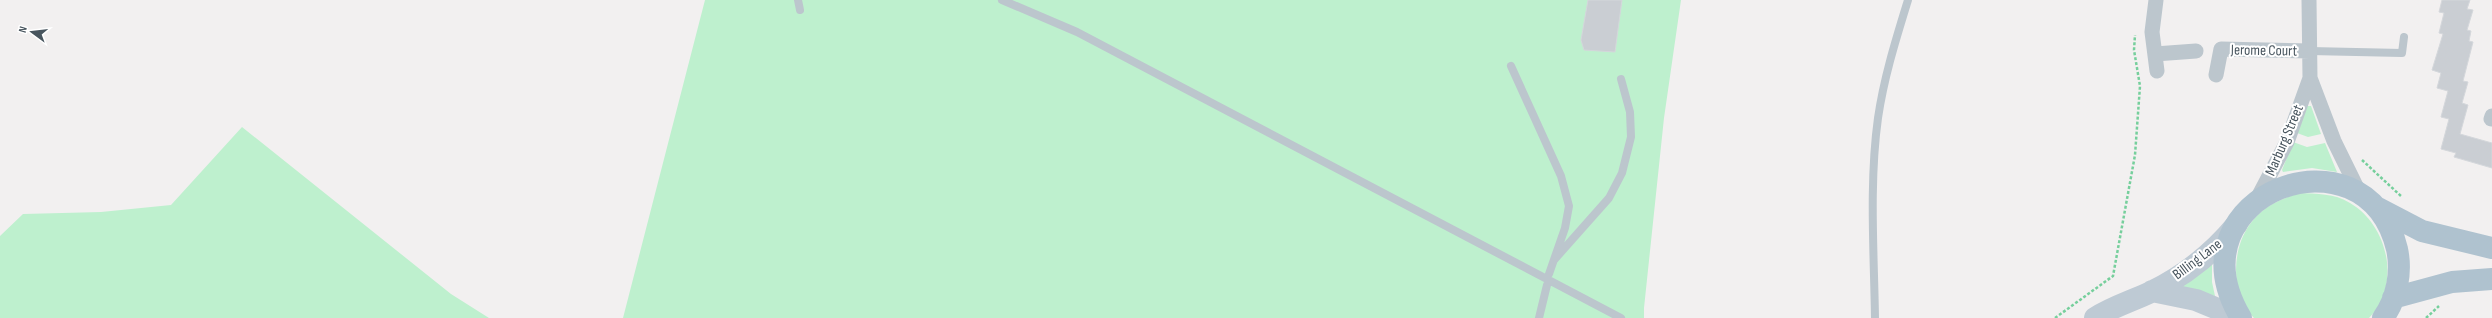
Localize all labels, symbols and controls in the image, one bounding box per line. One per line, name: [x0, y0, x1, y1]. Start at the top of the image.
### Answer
north arrow: [12, 12, 52, 52]
text: N: [16, 25, 30, 34]
street label: Jerome Court: [2230, 40, 2298, 61]
street label: Marburg Street: [2261, 101, 2308, 179]
street label: Billing Lane: [2169, 235, 2226, 284]

